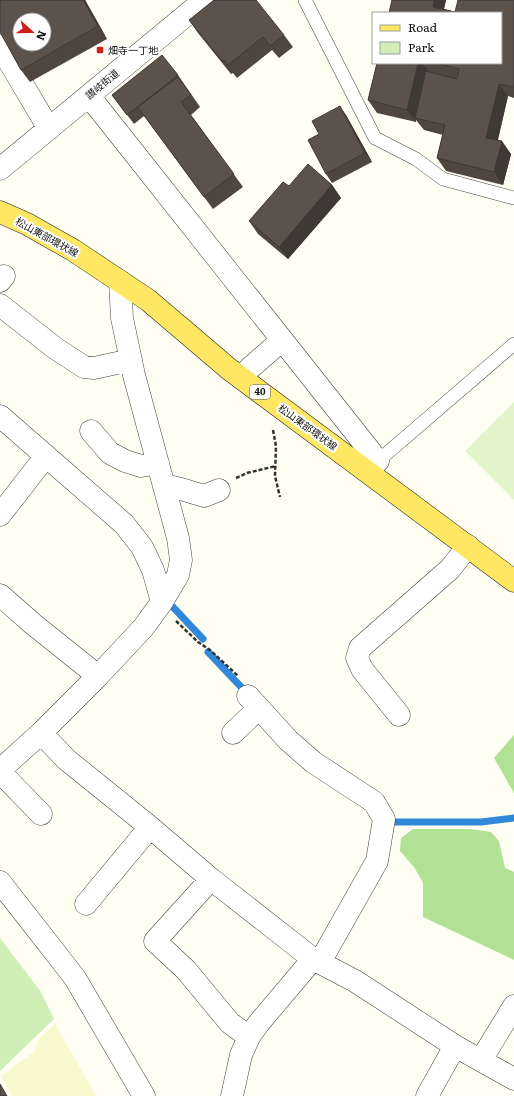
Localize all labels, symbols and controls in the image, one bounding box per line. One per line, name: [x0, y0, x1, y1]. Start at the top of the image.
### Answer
north arrow: [12, 12, 52, 52]
legend: [372, 12, 502, 64]
text: Road: [408, 18, 438, 36]
text: N: [33, 29, 51, 43]
text: Park: [408, 38, 435, 56]
place label: 畑寺一丁地: [108, 42, 159, 57]
marker: 畑寺一丁地: [95, 45, 105, 55]
street label: 讃岐街道: [82, 65, 122, 102]
street label: 松山東部環状線: [13, 213, 81, 260]
road number: 40: [250, 385, 270, 399]
street label: 松山東部環状線: [276, 400, 341, 453]

